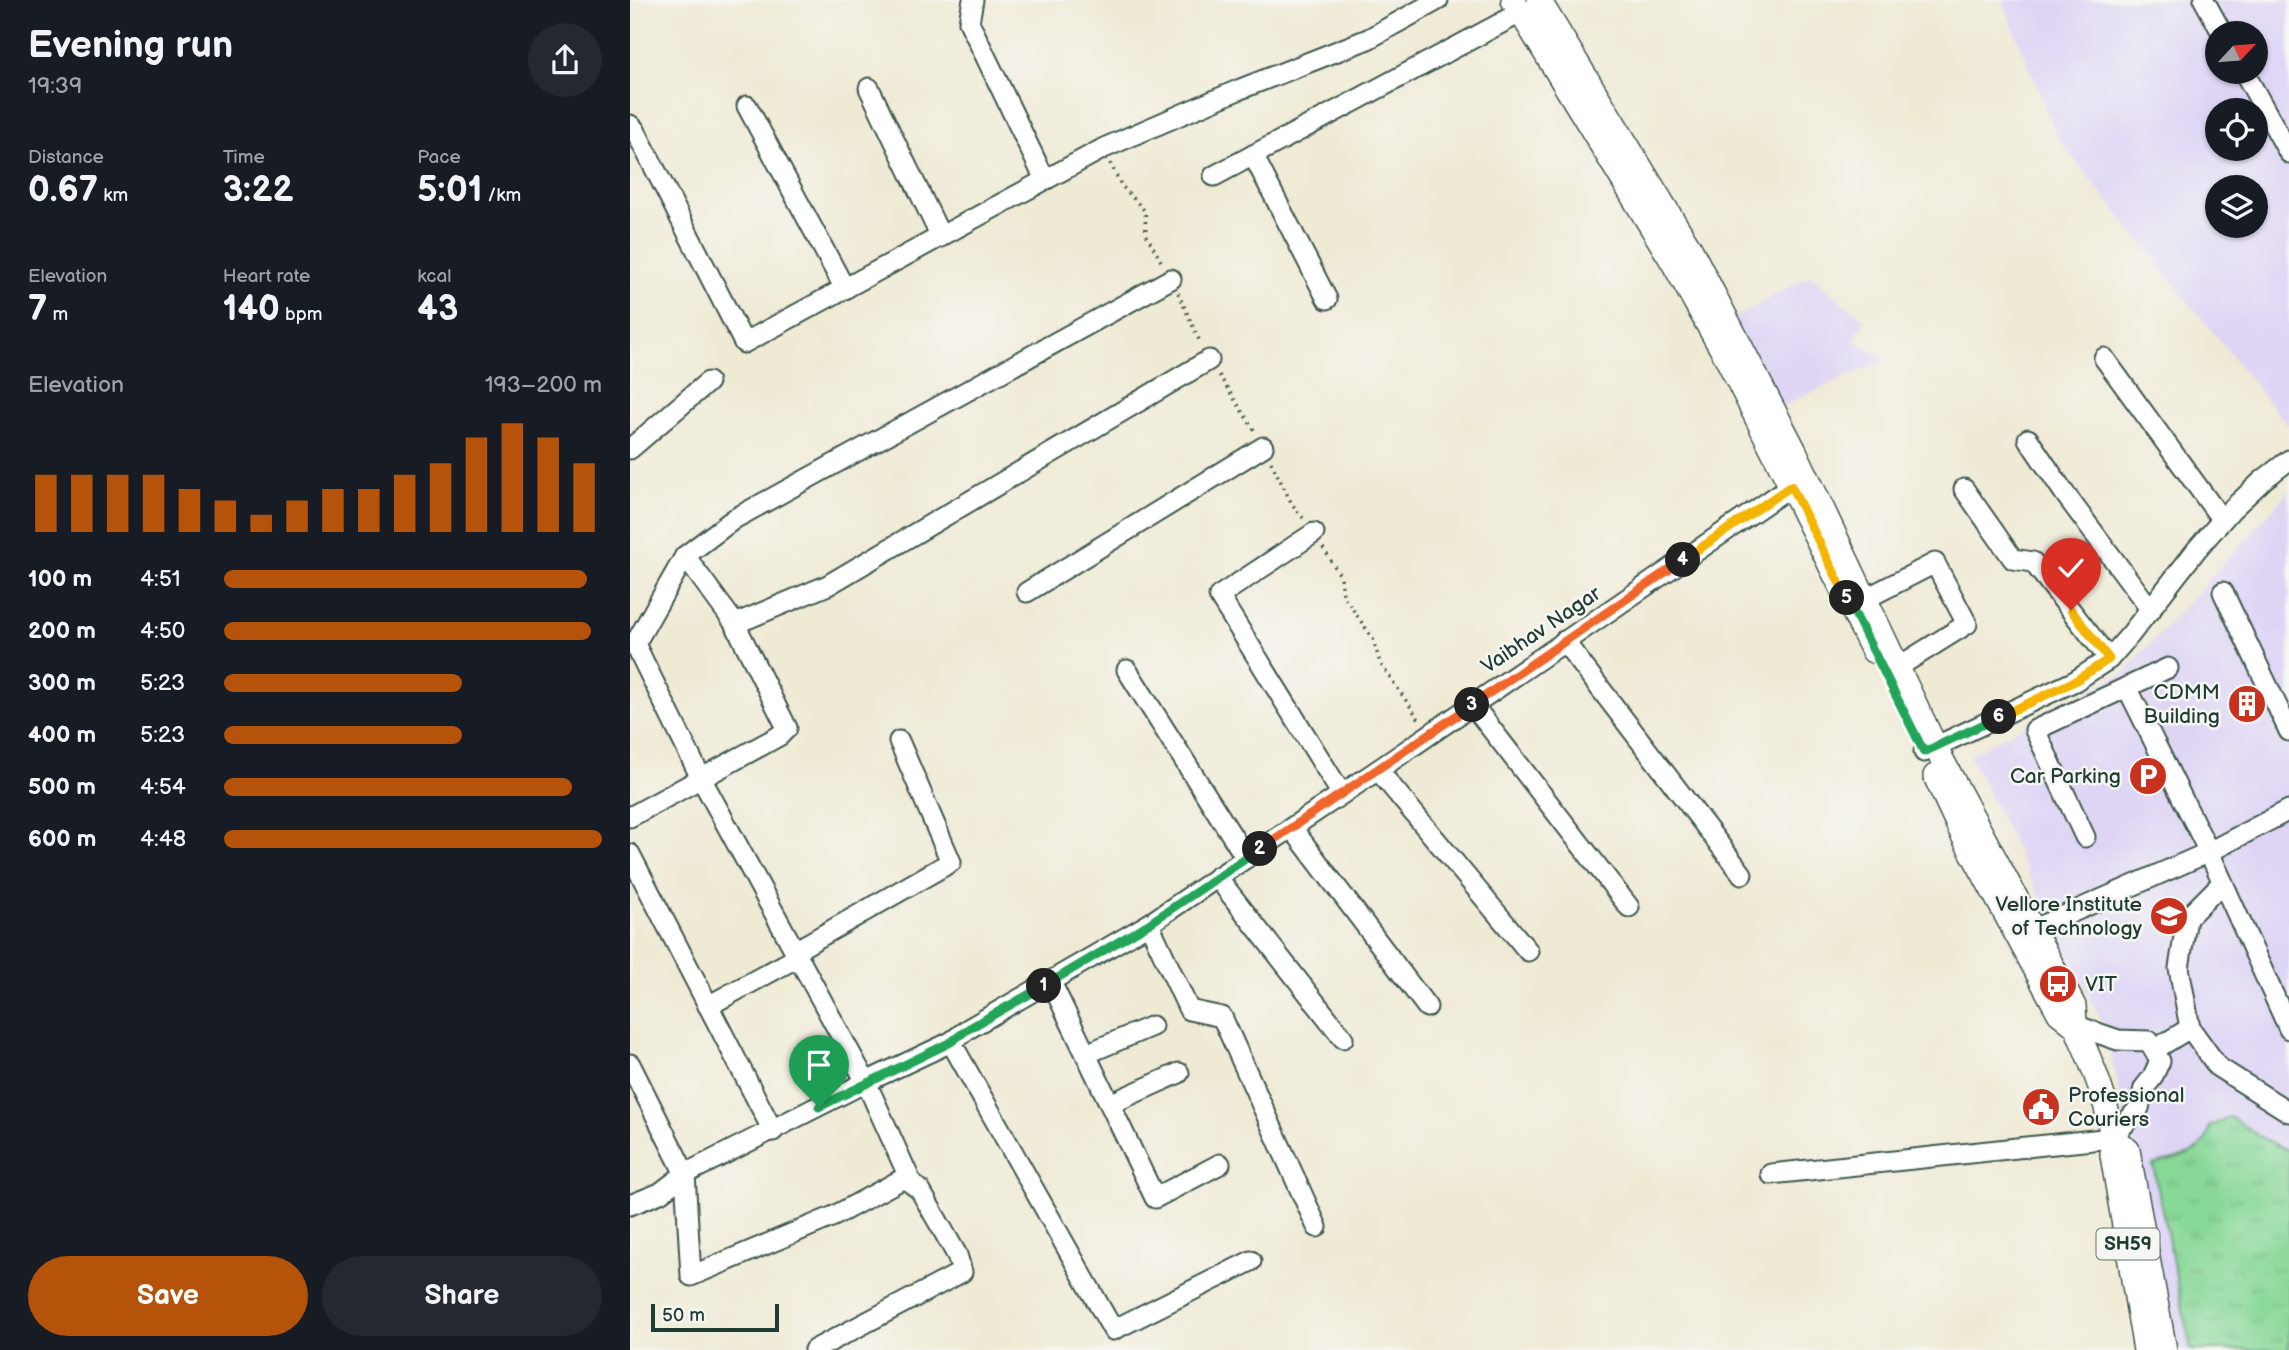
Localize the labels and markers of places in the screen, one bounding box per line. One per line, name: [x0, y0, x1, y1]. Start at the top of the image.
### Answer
pin: [2041, 538, 2101, 610]
pin: 4: [1666, 542, 1700, 578]
pin: 5: [1830, 580, 1864, 616]
place label: CDMM Building: [2144, 680, 2220, 729]
building icon: CDMM Building: [2226, 683, 2268, 725]
pin: 3: [1454, 688, 1490, 722]
pin: 6: [1982, 700, 2016, 734]
parking icon: Car Parking: [2127, 755, 2169, 797]
place label: Car Parking: [2010, 764, 2121, 789]
pin: 2: [1242, 832, 1278, 866]
place label: Vellore Institute of Technology: [1995, 892, 2143, 941]
school or university icon: Vellore Institute of Technology: [2148, 895, 2190, 937]
bus stop icon: VIT: [2037, 963, 2079, 1005]
pin: 1: [1026, 968, 1062, 1004]
place label: VIT: [2085, 972, 2117, 997]
pin: [789, 1035, 849, 1107]
place label: Professional Couriers: [2068, 1083, 2184, 1132]
public building icon: Professional Couriers: [2020, 1086, 2062, 1128]

